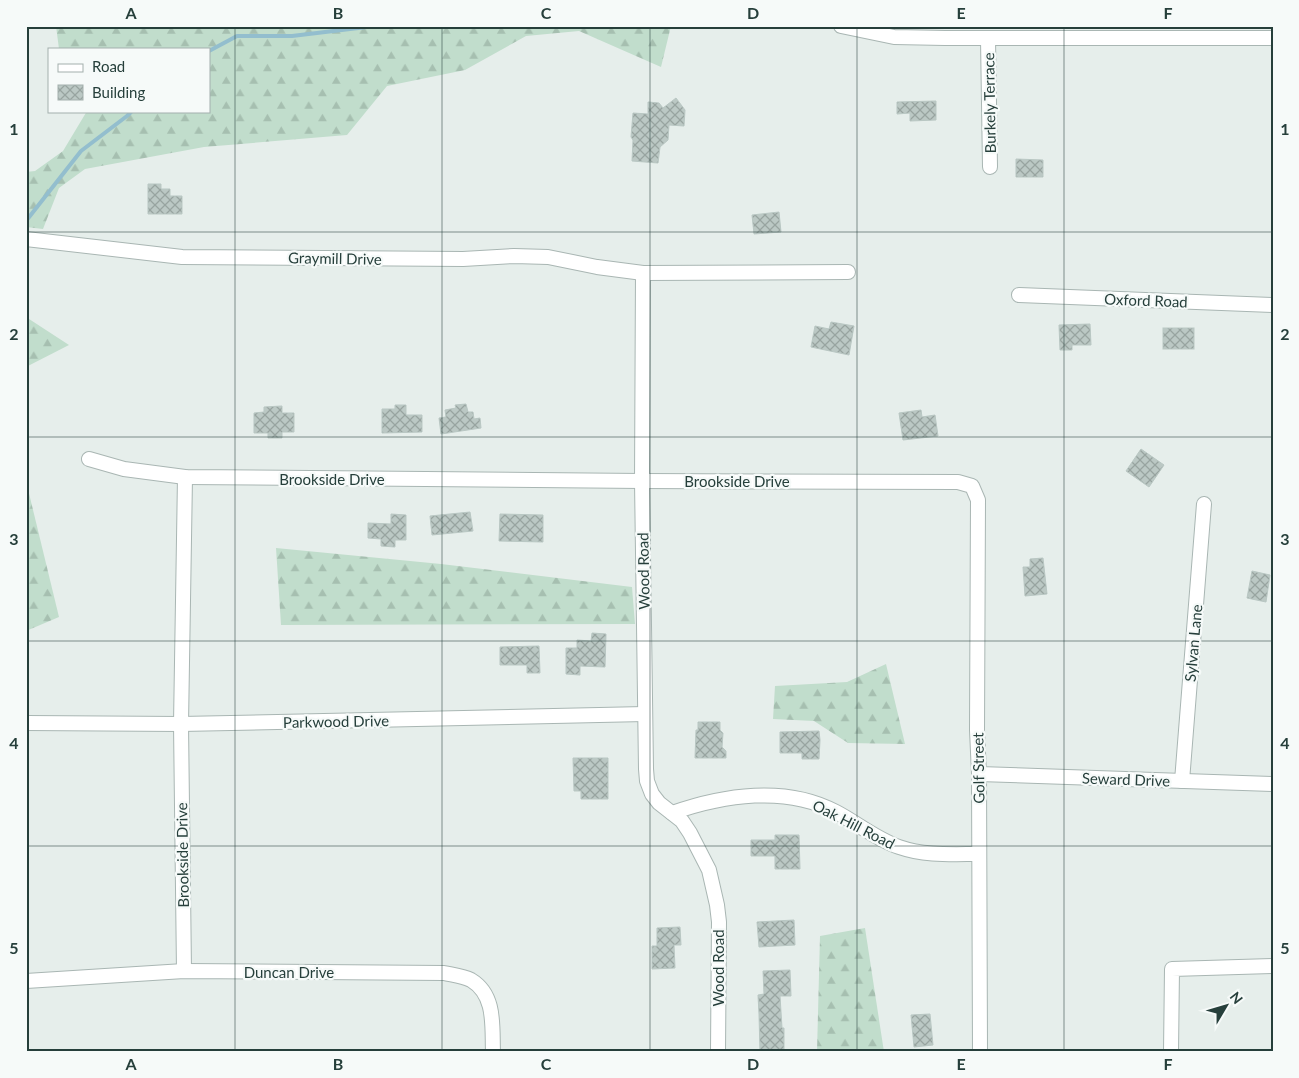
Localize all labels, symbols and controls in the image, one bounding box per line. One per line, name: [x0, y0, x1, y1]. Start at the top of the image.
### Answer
text: A: [124, 3, 137, 22]
text: B: [333, 3, 343, 22]
text: C: [541, 3, 552, 22]
text: D: [747, 3, 759, 22]
text: E: [956, 3, 966, 22]
text: F: [1163, 3, 1173, 22]
legend: [48, 48, 210, 112]
street label: Burkely Terrace: [979, 52, 999, 154]
text: Road: [92, 57, 125, 75]
text: Building: [92, 83, 145, 101]
text: 1: [9, 119, 19, 138]
text: 1: [1280, 119, 1290, 138]
street label: Graymill Drive: [288, 248, 382, 268]
street label: Oxford Road: [1104, 290, 1188, 310]
text: 2: [9, 324, 19, 343]
text: 2: [1280, 324, 1290, 343]
street label: Brookside Drive: [279, 470, 385, 488]
street label: Brookside Drive: [684, 472, 790, 490]
text: 3: [9, 529, 19, 548]
text: 3: [1280, 529, 1290, 548]
street label: Wood Road: [633, 532, 653, 610]
street label: Sylvan Lane: [1181, 603, 1205, 682]
street label: Parkwood Drive: [283, 711, 389, 731]
street label: Golf Street: [968, 732, 988, 804]
text: 4: [9, 733, 19, 752]
text: 4: [1280, 733, 1290, 752]
street label: Seward Drive: [1082, 768, 1170, 790]
street label: Oak Hill Road: [810, 796, 898, 852]
street label: Brookside Drive: [172, 802, 192, 908]
street label: Wood Road: [709, 929, 727, 1007]
text: 5: [9, 938, 19, 957]
text: 5: [1280, 938, 1290, 957]
street label: Duncan Drive: [244, 963, 334, 981]
north arrow: [1202, 980, 1252, 1030]
text: N: [1227, 988, 1247, 1007]
text: A: [124, 1054, 137, 1073]
text: B: [333, 1054, 343, 1073]
text: C: [541, 1054, 552, 1073]
text: D: [747, 1054, 759, 1073]
text: E: [956, 1054, 966, 1073]
text: F: [1163, 1054, 1173, 1073]

